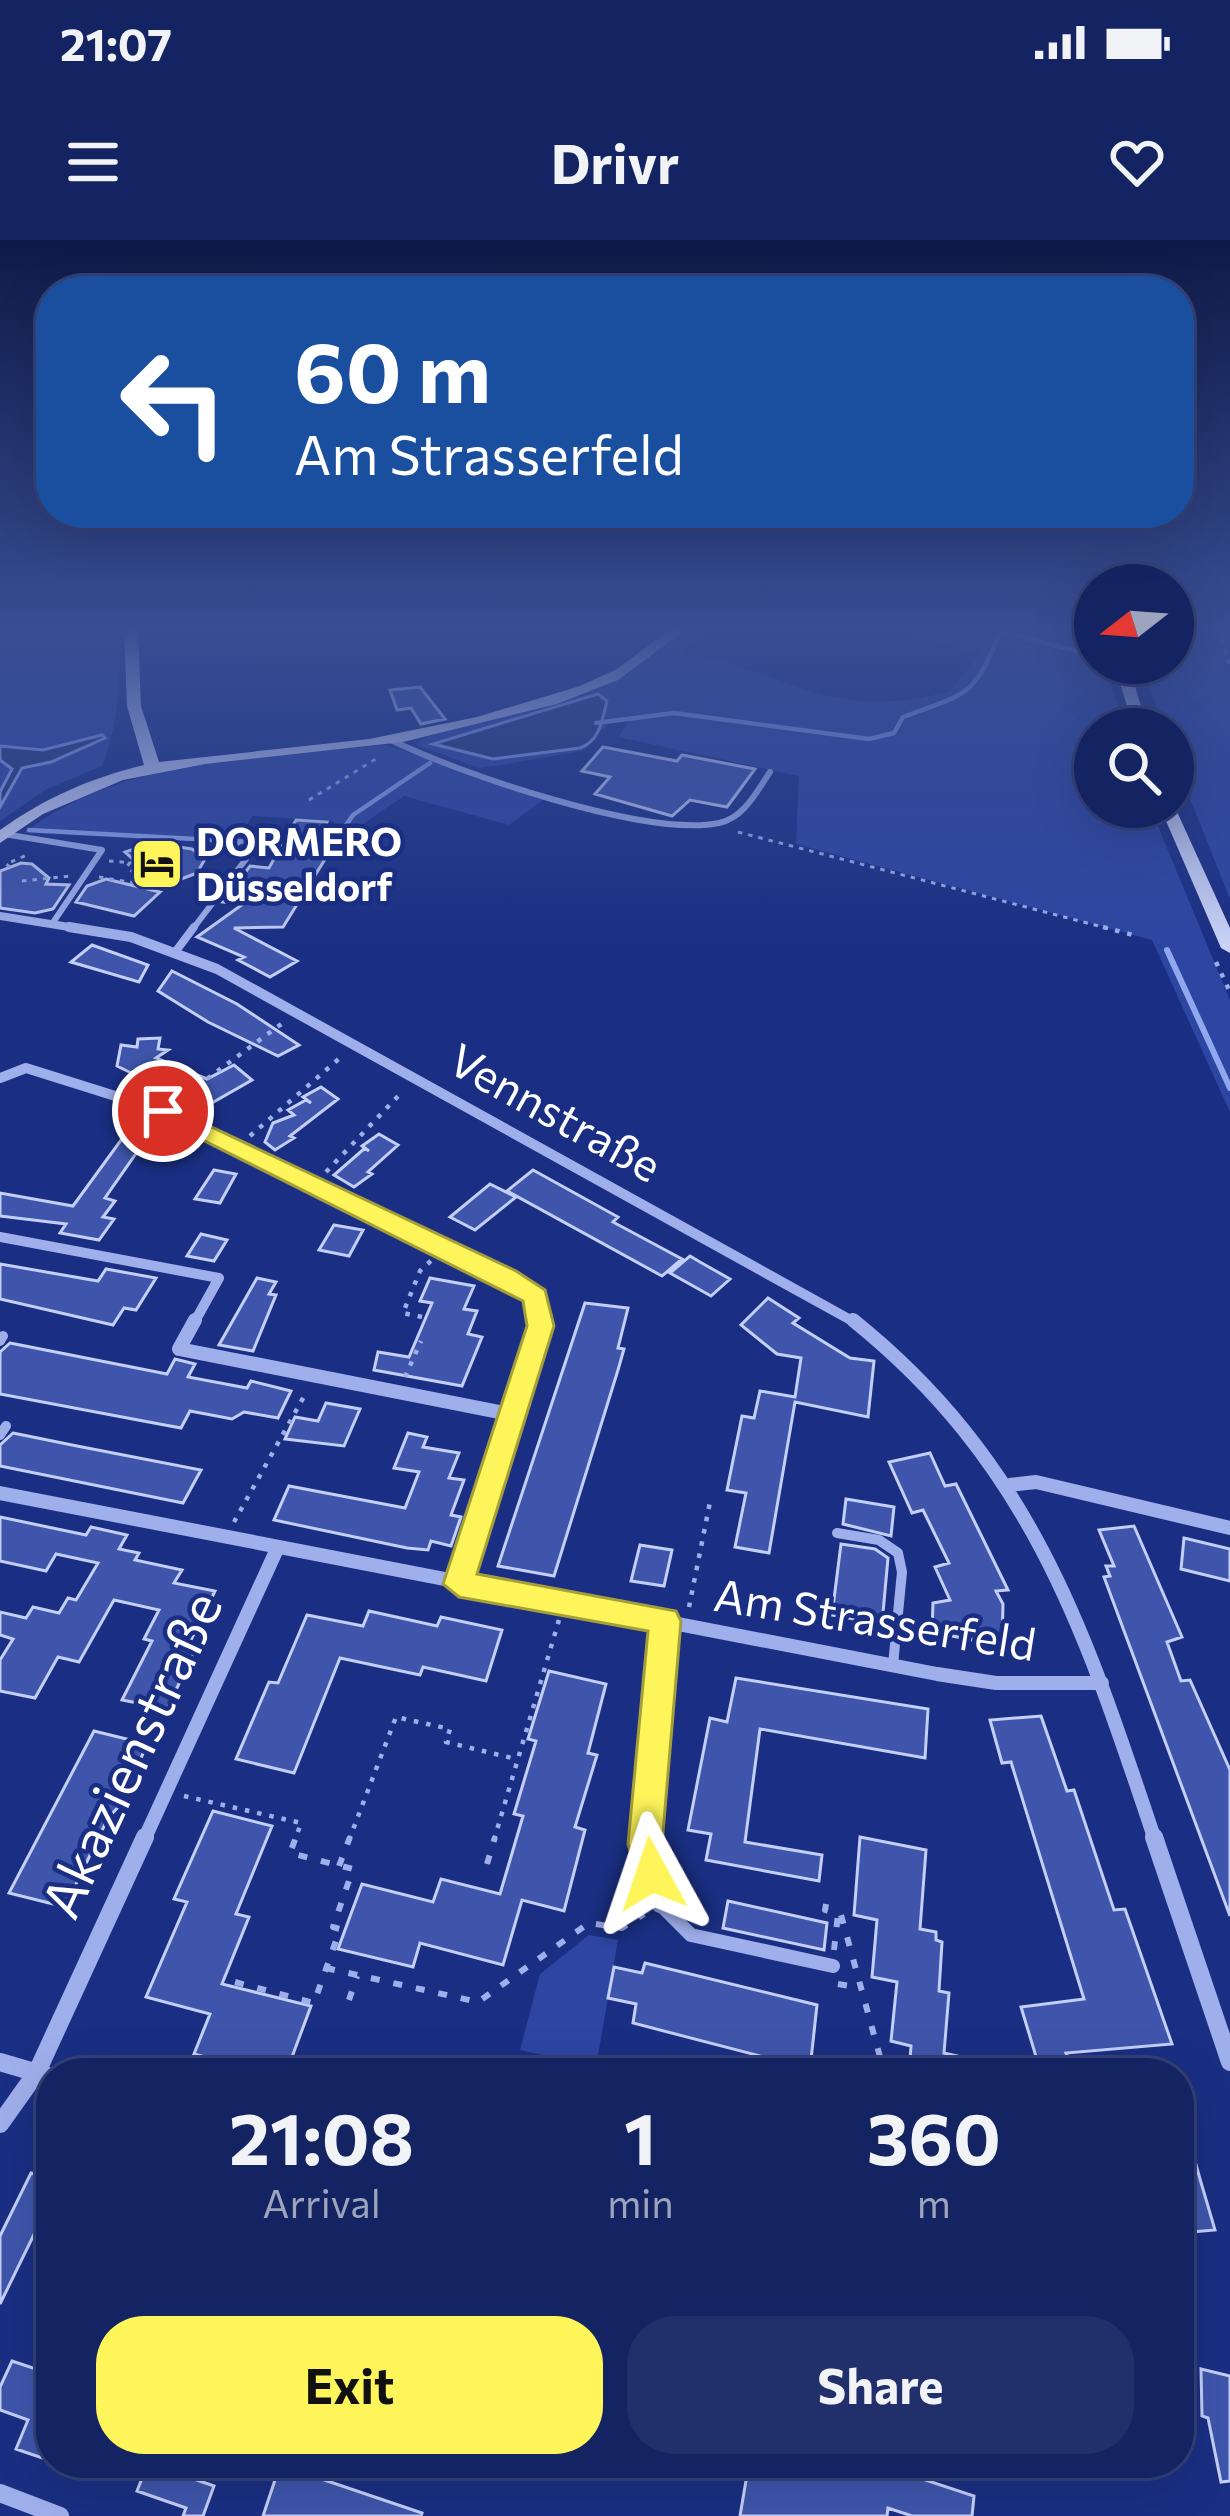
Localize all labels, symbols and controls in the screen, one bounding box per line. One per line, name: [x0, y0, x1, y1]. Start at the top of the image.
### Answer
text: 21:07: [60, 15, 172, 70]
icon: menu: [60, 129, 126, 195]
text: Drivr: [551, 129, 679, 195]
icon: heart: [1104, 129, 1170, 195]
text: 60 m: [294, 318, 491, 420]
icon: left: [96, 324, 252, 480]
text: Am Strasserfeld: [294, 420, 684, 486]
north arrow: [1074, 564, 1194, 684]
map controls: [1074, 564, 1194, 828]
button: search: [1074, 708, 1194, 828]
place label: DORMERO Düsseldorf: [196, 816, 402, 909]
hotel icon: DORMERO Düsseldorf: [129, 836, 185, 892]
street label: Vennstraße: [441, 1030, 672, 1192]
pin: [112, 1060, 214, 1162]
icon: arrive: [130, 1078, 196, 1144]
street label: Am Strasserfeld: [711, 1565, 1040, 1670]
street label: Akazienstraße: [25, 1580, 234, 1927]
position arrow: [589, 1811, 715, 1937]
text: 21:08: [229, 2092, 414, 2180]
text: 1: [624, 2092, 657, 2180]
text: 360: [867, 2092, 1001, 2180]
text: Arrival: [263, 2178, 381, 2226]
text: min: [607, 2178, 674, 2226]
text: m: [917, 2178, 951, 2226]
button: Exit: [96, 2316, 603, 2454]
button: Share: [627, 2316, 1134, 2454]

